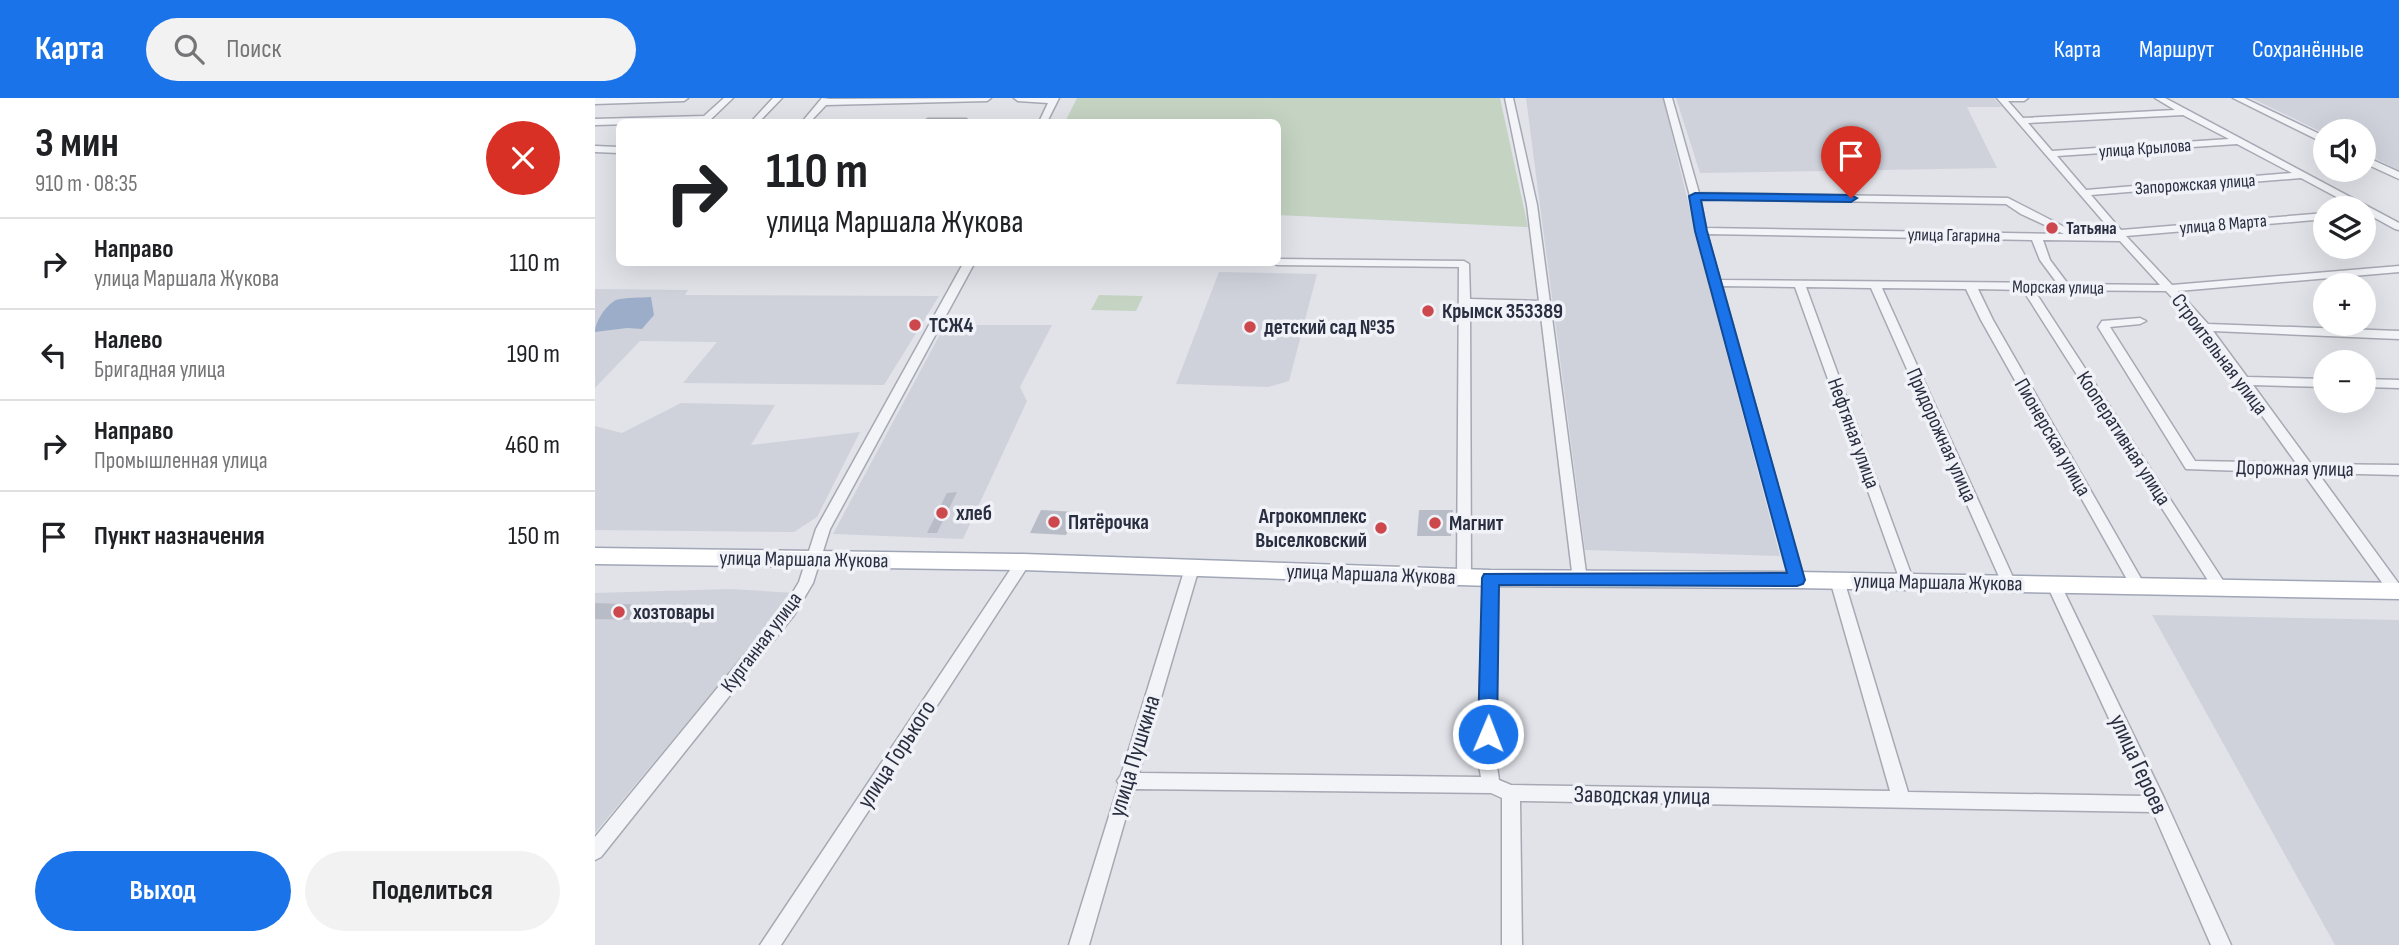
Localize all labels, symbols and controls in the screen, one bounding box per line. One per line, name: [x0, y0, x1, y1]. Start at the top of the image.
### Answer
search box: [146, 18, 636, 81]
text: Карта: [35, 29, 104, 69]
icon: search: [170, 30, 208, 68]
text: Поиск: [226, 34, 281, 65]
text: Карта: [2054, 35, 2101, 64]
text: Маршрут: [2139, 35, 2214, 64]
text: Сохранённые: [2252, 35, 2364, 64]
text: 3 мин: [35, 118, 119, 169]
map controls: [2313, 119, 2376, 413]
button: sound: [2313, 119, 2376, 182]
button: close: [486, 121, 560, 195]
pin: [1821, 126, 1881, 198]
street label: улица Крылова: [2098, 135, 2192, 162]
icon: arrive: [1832, 137, 1870, 175]
text: 110 m: [766, 143, 868, 202]
icon: right: [651, 147, 742, 238]
text: 910 m · 08:35: [35, 170, 137, 198]
street label: Запорожская улица: [2134, 170, 2256, 199]
button: layers: [2313, 196, 2376, 259]
text: улица Маршала Жукова: [766, 203, 1024, 242]
street label: улица 8 Марта: [2179, 210, 2268, 239]
place label: Татьяна: [2066, 218, 2117, 239]
marker: Татьяна: [2044, 220, 2060, 236]
street label: улица Гагарина: [1908, 224, 2001, 247]
text: Направо: [94, 234, 173, 265]
icon: right: [35, 245, 73, 283]
text: 110 m: [509, 248, 560, 279]
text: улица Маршала Жукова: [94, 265, 279, 293]
button: +: [2313, 273, 2376, 336]
street label: Морская улица: [2012, 276, 2104, 299]
street label: Строительная улица: [2166, 289, 2273, 420]
place label: Крымск 353389: [1442, 299, 1563, 324]
marker: Крымск 353389: [1420, 303, 1436, 319]
place label: ТСЖ4: [929, 313, 973, 338]
place label: детский сад №35: [1264, 315, 1395, 340]
marker: ТСЖ4: [907, 317, 923, 333]
marker: детский сад №35: [1242, 319, 1258, 335]
text: Налево: [94, 325, 163, 356]
icon: left: [35, 336, 73, 374]
text: 190 m: [507, 339, 560, 370]
button: −: [2313, 350, 2376, 413]
text: Бригадная улица: [94, 356, 225, 384]
street label: Придорожная улица: [1901, 364, 1982, 506]
street label: Кооперативная улица: [2071, 367, 2176, 510]
street label: Нефтяная улица: [1822, 374, 1885, 492]
street label: Пионерская улица: [2009, 374, 2096, 500]
text: Направо: [94, 416, 173, 447]
icon: right: [35, 427, 73, 465]
text: 460 m: [505, 430, 560, 461]
text: Промышленная улица: [94, 447, 268, 475]
street label: Дорожная улица: [2236, 455, 2354, 482]
place label: хлеб: [956, 501, 992, 526]
place label: Агрокомплекс Выселковский: [1255, 504, 1367, 553]
marker: хлеб: [934, 505, 950, 521]
place label: Пятёрочка: [1068, 510, 1149, 535]
place label: Магнит: [1449, 511, 1504, 536]
marker: Пятёрочка: [1046, 514, 1062, 530]
marker: Магнит: [1427, 515, 1443, 531]
icon: arrive: [35, 518, 73, 556]
marker: Агрокомплекс Выселковский: [1373, 520, 1389, 536]
text: Пункт назначения: [94, 521, 265, 552]
text: 150 m: [508, 521, 560, 552]
street label: улица Маршала Жукова: [719, 546, 889, 573]
street label: улица Маршала Жукова: [1286, 559, 1456, 590]
street label: улица Маршала Жукова: [1853, 569, 2023, 596]
street label: Курганная улица: [716, 587, 807, 697]
place label: хозтовары: [633, 600, 715, 625]
marker: хозтовары: [611, 604, 627, 620]
street label: улица Пушкина: [1102, 692, 1167, 821]
street label: улица Горького: [851, 695, 942, 814]
position arrow: [1451, 697, 1525, 771]
street label: улица Героев: [2103, 710, 2174, 819]
street label: Заводская улица: [1573, 780, 1711, 811]
button: Выход: [35, 851, 291, 931]
button: Поделиться: [305, 851, 560, 931]

